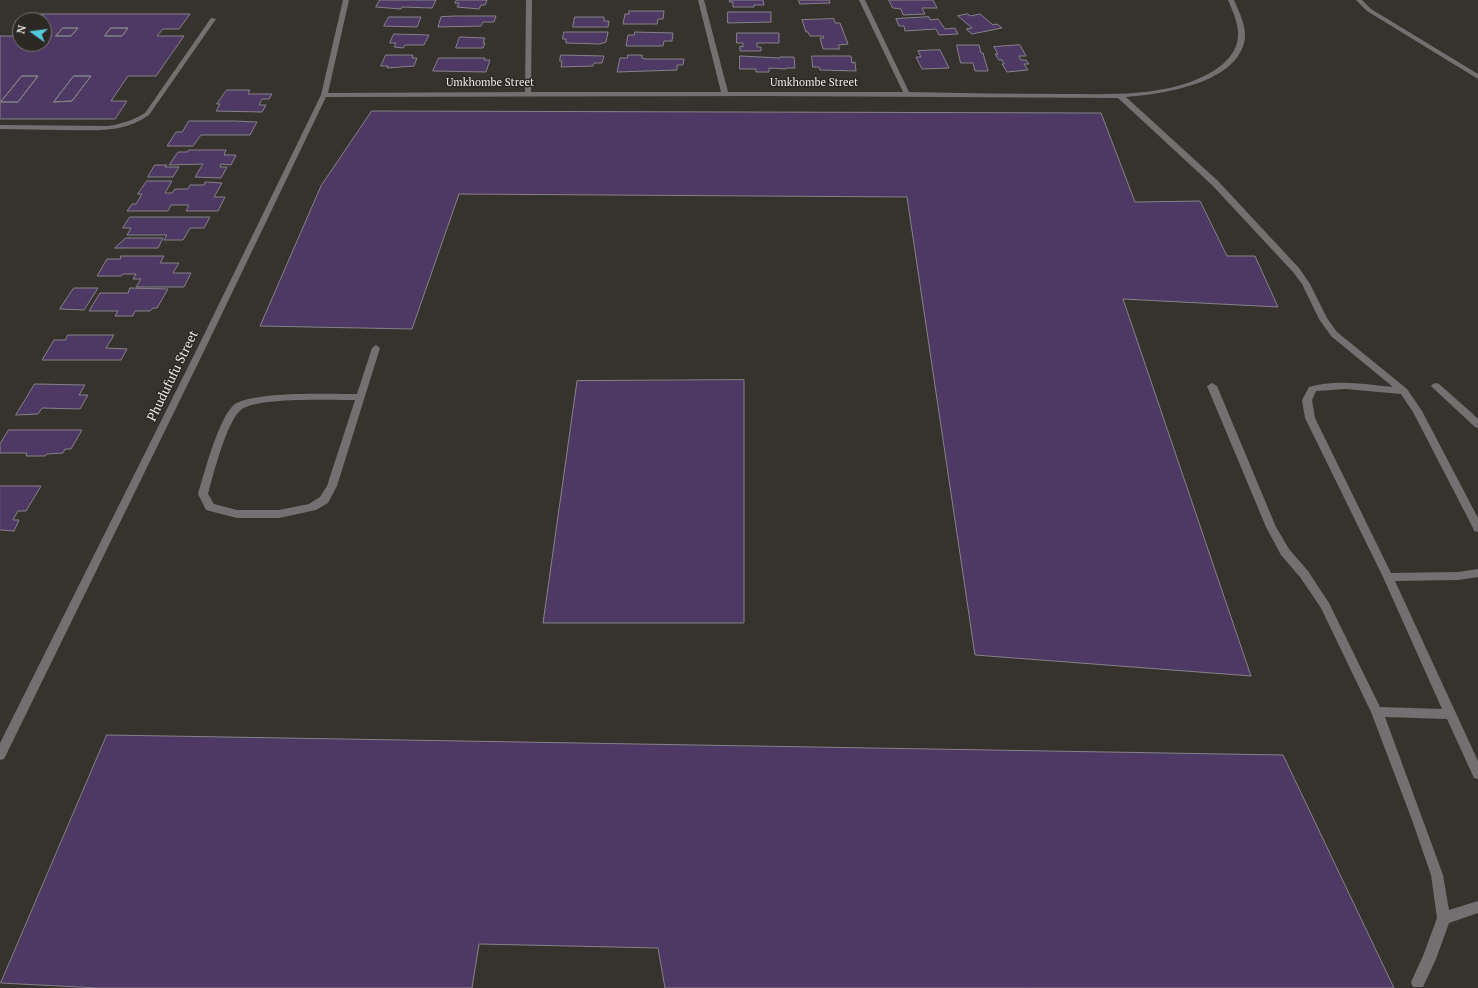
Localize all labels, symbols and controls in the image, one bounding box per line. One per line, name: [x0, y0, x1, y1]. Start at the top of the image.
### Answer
north arrow: [12, 12, 52, 52]
text: N: [14, 24, 29, 35]
street label: Umkhombe Street: [446, 76, 534, 90]
street label: Umkhombe Street: [770, 76, 858, 90]
street label: Phudufufu Street: [144, 328, 202, 424]

